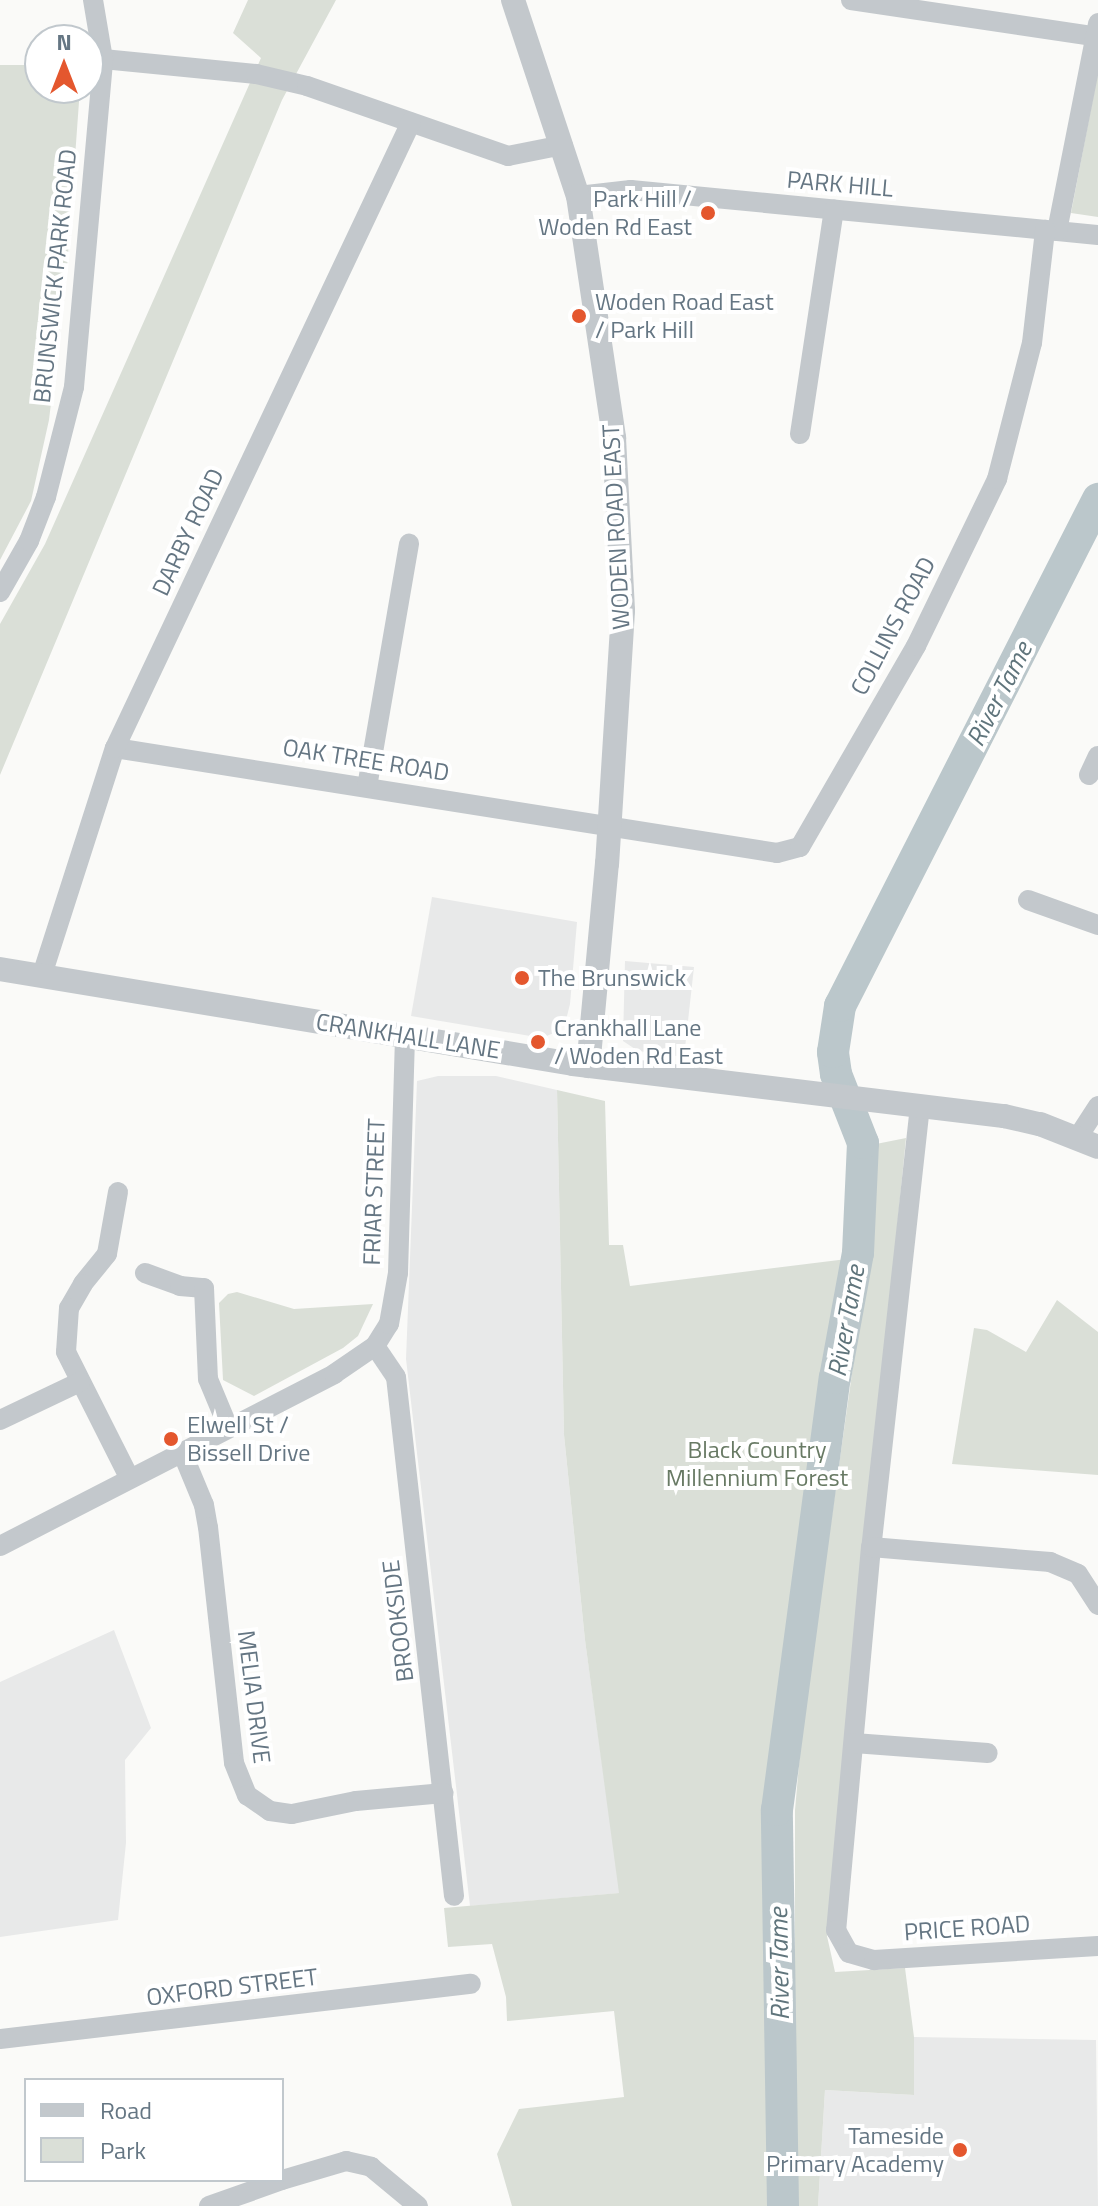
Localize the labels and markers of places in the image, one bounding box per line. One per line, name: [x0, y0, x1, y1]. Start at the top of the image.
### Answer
place label: Park Hill / Woden Rd East: [538, 185, 692, 241]
marker: Park Hill / Woden Rd East: [699, 204, 717, 222]
place label: Woden Road East / Park Hill: [595, 288, 774, 344]
marker: Woden Road East / Park Hill: [570, 307, 588, 325]
place label: The Brunswick: [538, 964, 686, 992]
marker: The Brunswick: [513, 969, 531, 987]
place label: Crankhall Lane / Woden Rd East: [554, 1014, 723, 1070]
marker: Crankhall Lane / Woden Rd East: [529, 1033, 547, 1051]
place label: Elwell St / Bissell Drive: [187, 1411, 310, 1467]
marker: Elwell St / Bissell Drive: [162, 1430, 180, 1448]
place label: Tameside Primary Academy: [766, 2122, 944, 2178]
marker: Tameside Primary Academy: [951, 2141, 969, 2159]

